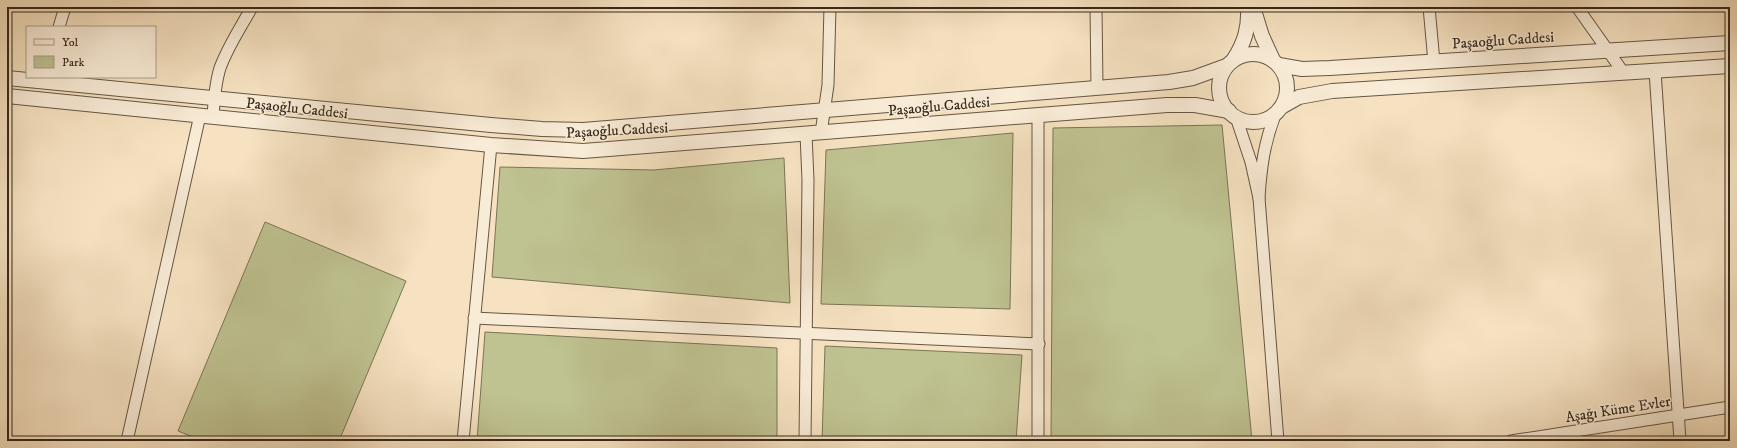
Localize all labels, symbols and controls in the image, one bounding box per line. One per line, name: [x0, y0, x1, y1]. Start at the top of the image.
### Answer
legend: [26, 26, 156, 78]
street label: Paşaoğlu Caddesi: [1451, 27, 1555, 54]
text: Yol: [62, 35, 79, 50]
text: Park: [62, 55, 84, 70]
street label: Paşaoğlu Caddesi: [887, 93, 991, 120]
street label: Paşaoğlu Caddesi: [245, 94, 349, 123]
street label: Paşaoğlu Caddesi: [565, 118, 669, 143]
street label: Aşağı Küme Evler: [1564, 392, 1673, 427]

